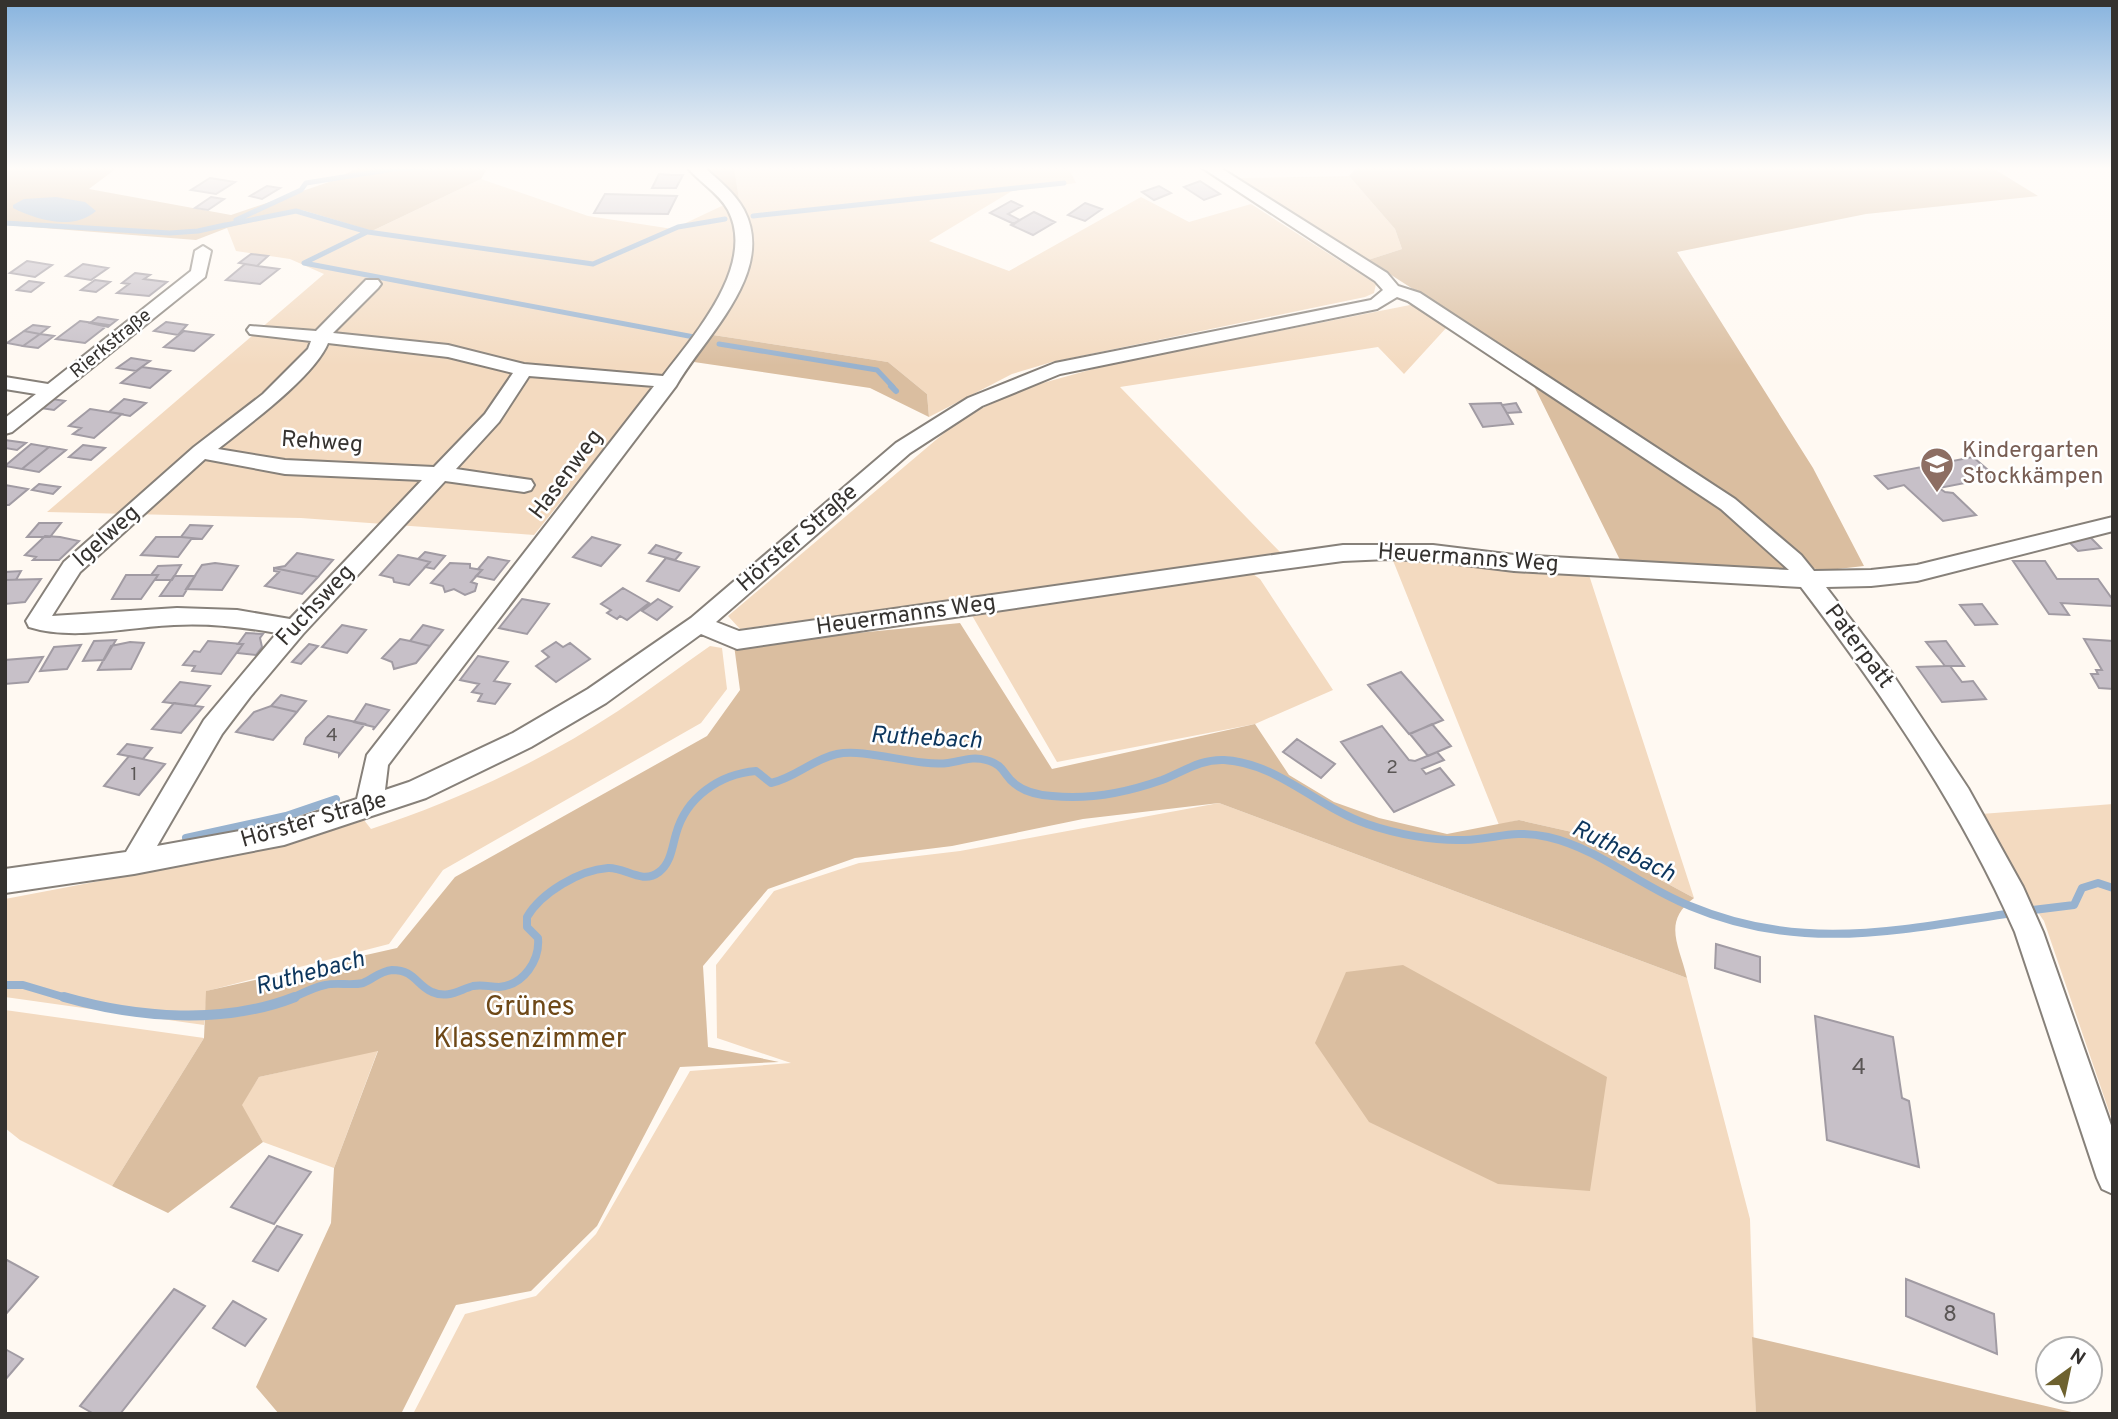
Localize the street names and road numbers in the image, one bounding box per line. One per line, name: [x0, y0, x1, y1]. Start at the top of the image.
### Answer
street label: Rierkstraße: [65, 304, 157, 384]
street label: Hasenweg: [524, 424, 610, 526]
street label: Rehweg: [280, 426, 364, 460]
street label: Hörster Straße: [732, 479, 864, 599]
street label: Igelweg: [68, 500, 146, 574]
street label: Heuermanns Weg: [1377, 538, 1559, 580]
street label: Fuchsweg: [271, 559, 361, 653]
street label: Heuermanns Weg: [814, 589, 998, 643]
street label: Paterpatt: [1817, 599, 1899, 695]
street label: Hörster Straße: [238, 786, 390, 856]

